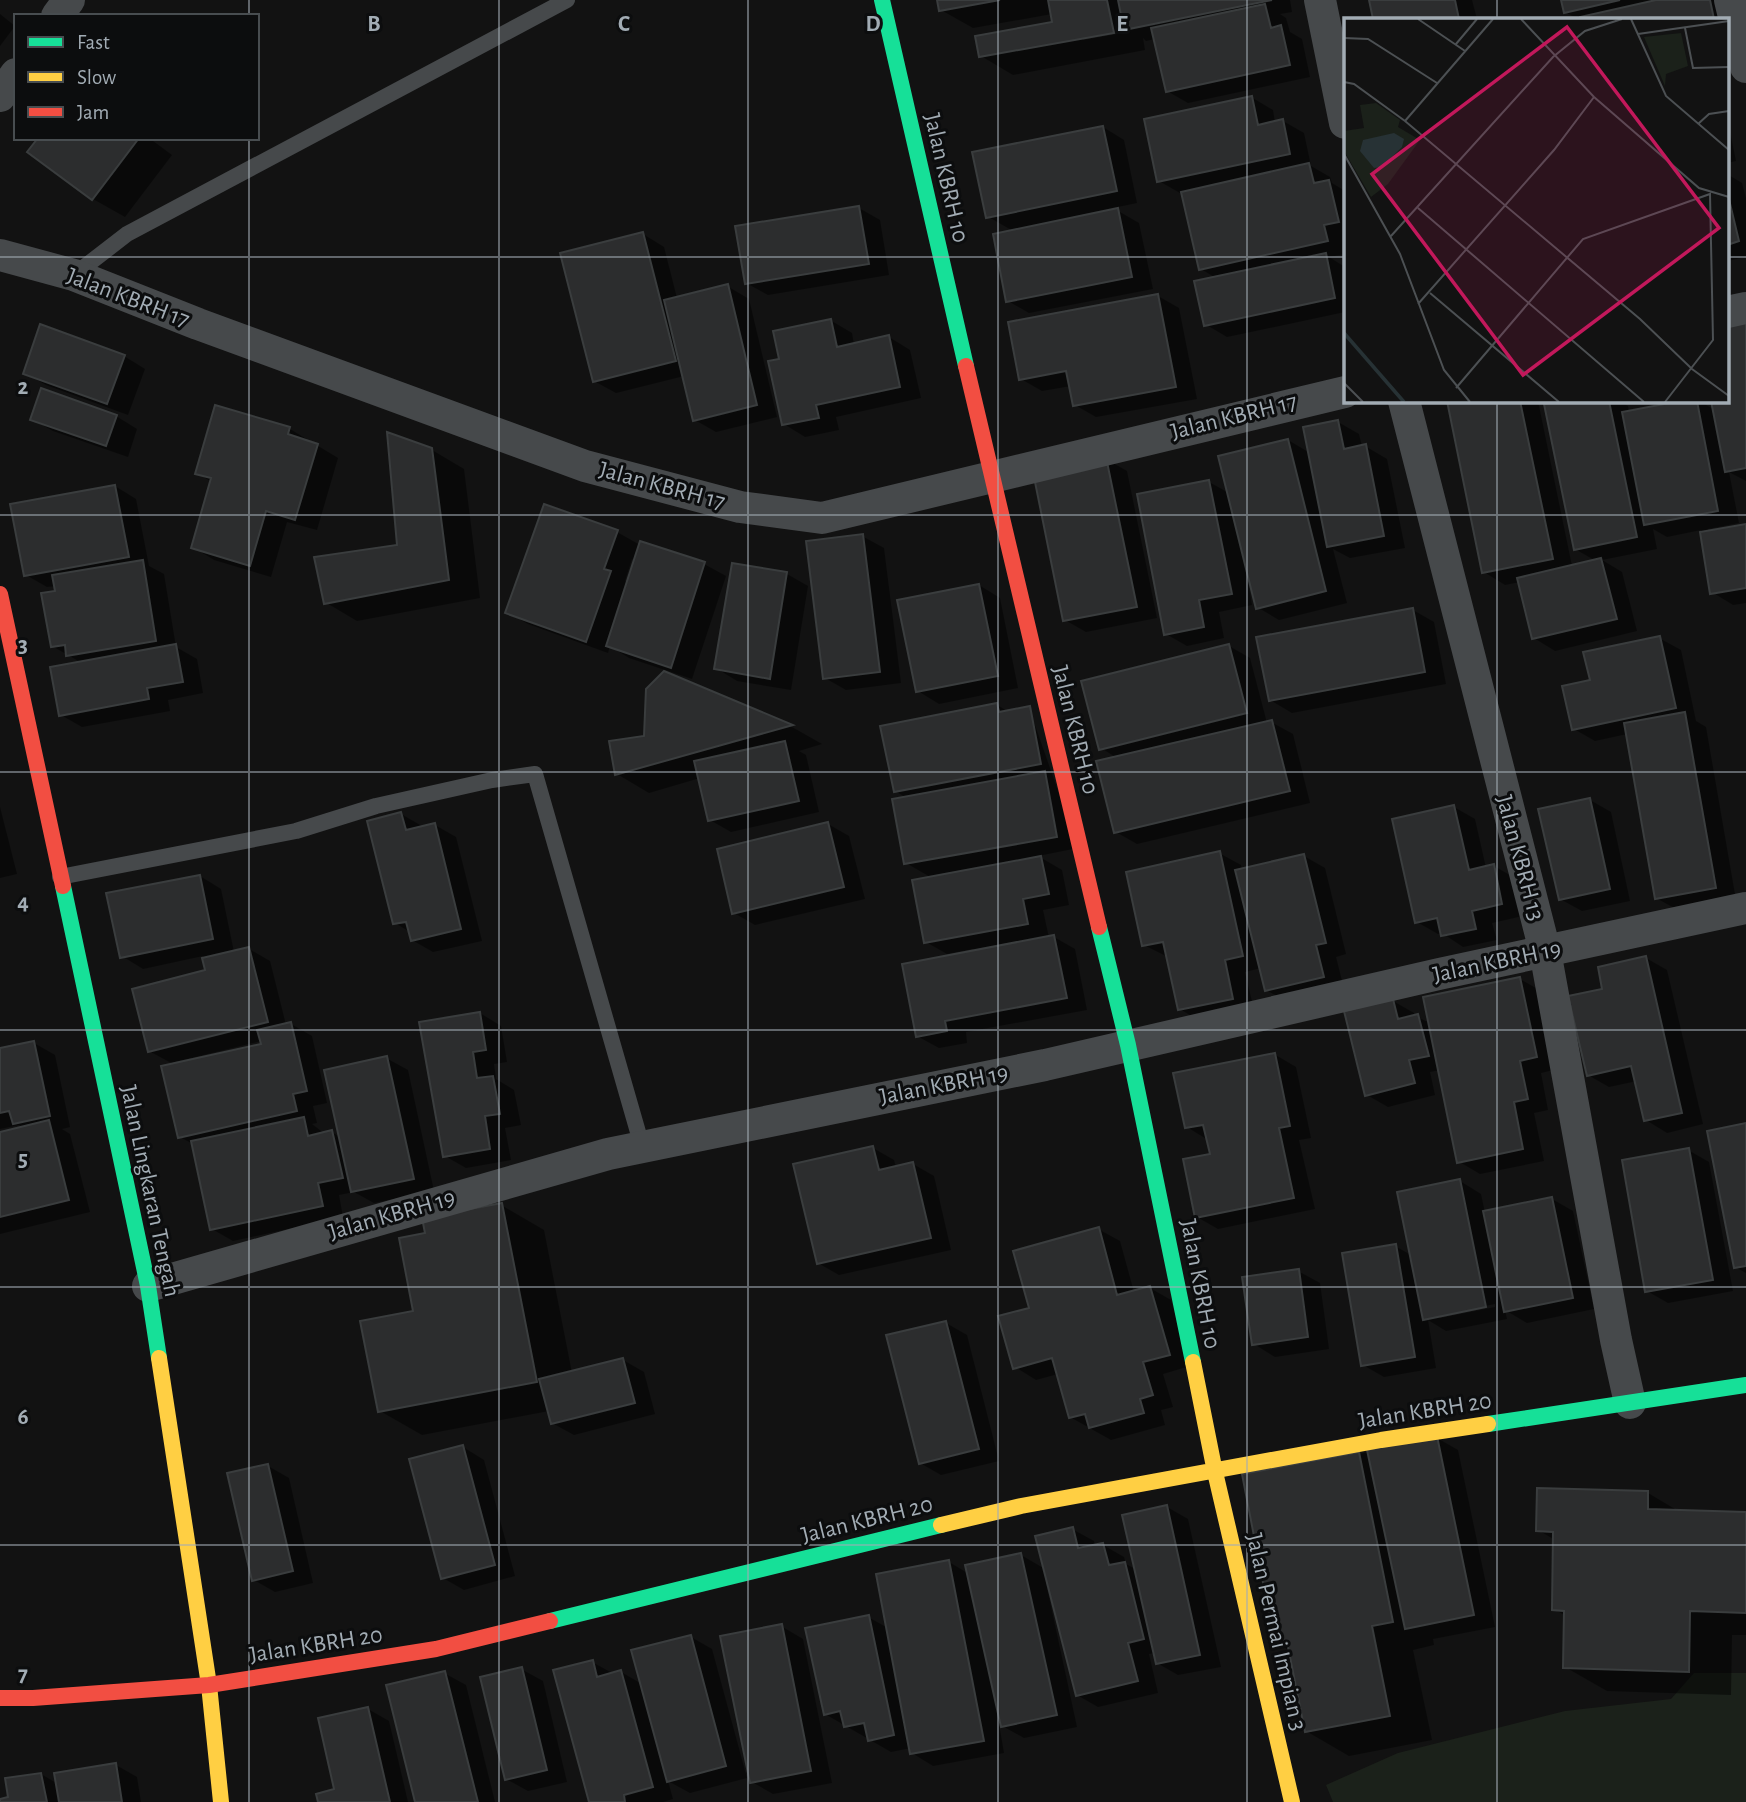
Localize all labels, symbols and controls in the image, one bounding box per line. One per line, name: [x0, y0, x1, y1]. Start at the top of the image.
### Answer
text: B: [367, 13, 381, 36]
text: C: [618, 13, 630, 36]
text: D: [865, 13, 881, 36]
text: E: [1116, 13, 1128, 36]
legend: [14, 14, 259, 140]
inset map: [1344, 18, 1728, 402]
text: Fast: [77, 32, 110, 53]
text: Slow: [77, 67, 116, 88]
text: Jam: [77, 102, 109, 123]
street label: Jalan KBRH 10: [919, 111, 973, 245]
street label: Jalan KBRH 17: [63, 264, 193, 332]
text: 2: [18, 376, 29, 399]
street label: Jalan KBRH 17: [1168, 390, 1300, 444]
street label: Jalan KBRH 17: [597, 458, 727, 514]
text: 3: [18, 634, 28, 657]
street label: Jalan KBRH 10: [1047, 663, 1103, 797]
street label: Jalan KBRH 13: [1492, 793, 1548, 923]
text: 4: [17, 891, 29, 914]
street label: Jalan KBRH 19: [1431, 937, 1563, 987]
street label: Jalan KBRH 19: [878, 1061, 1010, 1109]
street label: Jalan Lingkaran Tengah: [116, 1083, 184, 1299]
text: 5: [18, 1148, 28, 1171]
street label: Jalan KBRH 19: [326, 1185, 458, 1245]
street label: Jalan KBRH 10: [1176, 1217, 1224, 1351]
street label: Jalan KBRH 20: [1357, 1389, 1493, 1433]
text: 6: [17, 1406, 29, 1429]
street label: Jalan KBRH 20: [799, 1492, 935, 1548]
street label: Jalan Permai Impian 3: [1242, 1531, 1310, 1733]
street label: Jalan KBRH 20: [248, 1623, 384, 1667]
text: 7: [18, 1663, 28, 1686]

